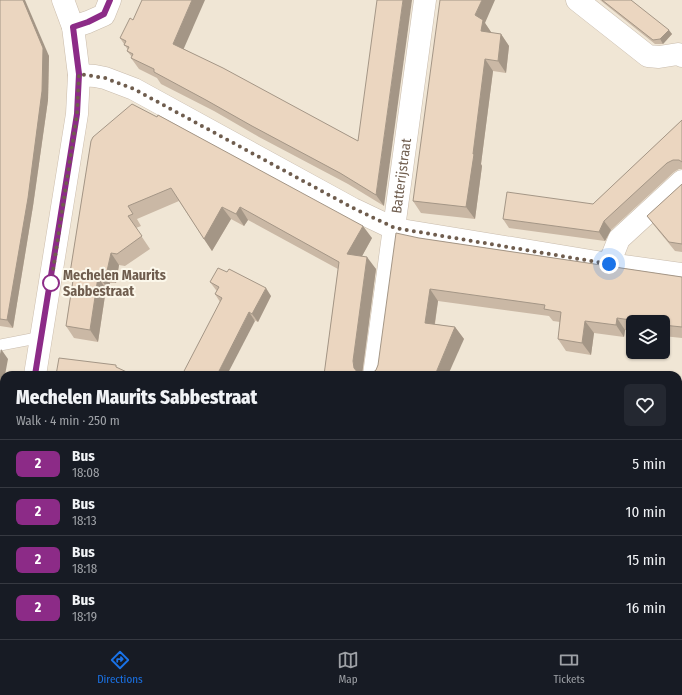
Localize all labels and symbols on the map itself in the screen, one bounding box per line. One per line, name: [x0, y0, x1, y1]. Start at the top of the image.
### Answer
street label: Batterijstraat: [388, 137, 415, 214]
your location: [599, 254, 619, 274]
place label: Mechelen Maurits Sabbestraat: [63, 267, 166, 300]
marker: Mechelen Maurits Sabbestraat: [42, 274, 60, 292]

